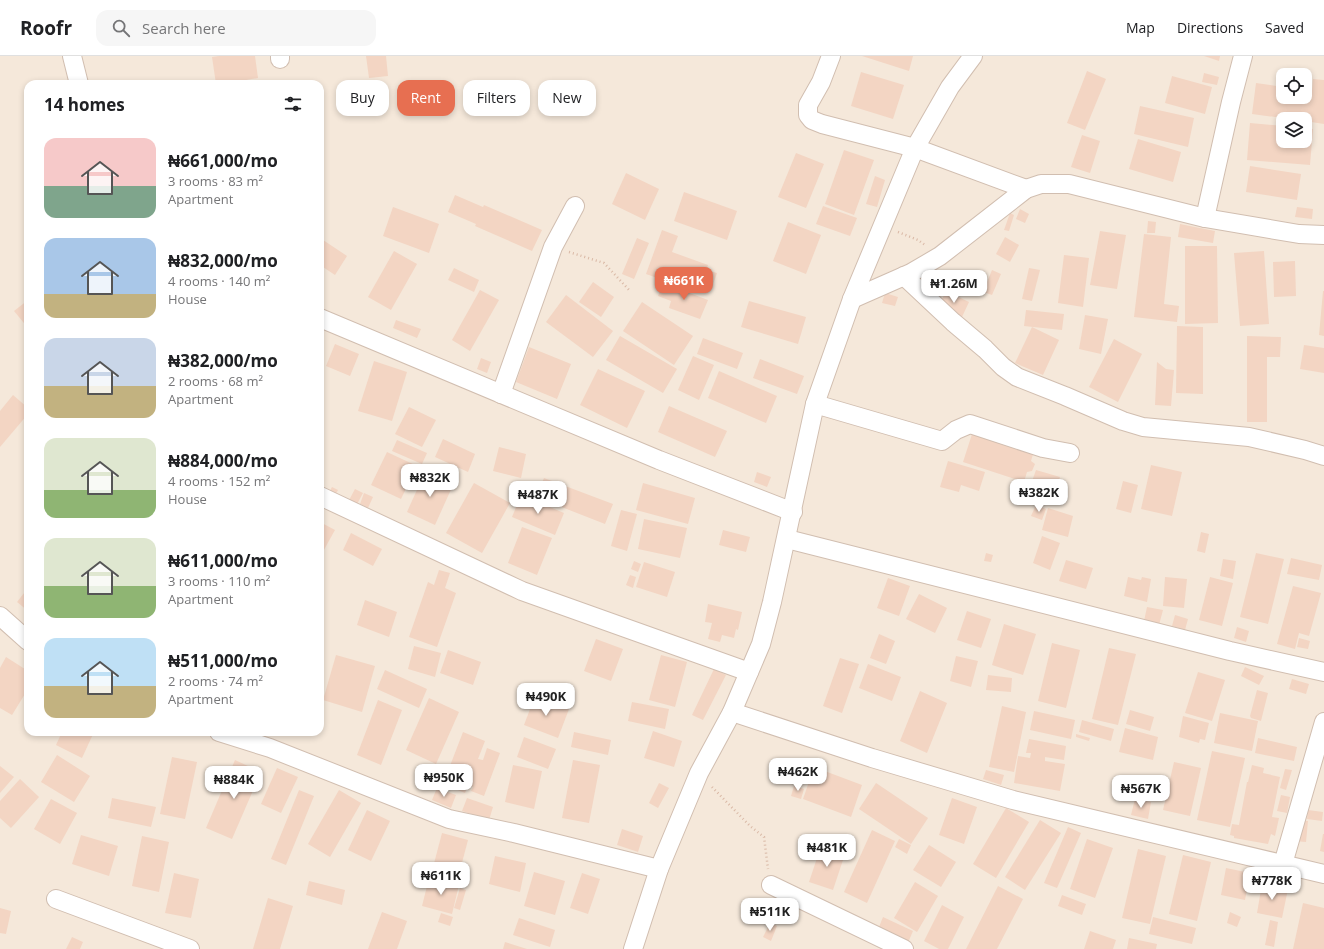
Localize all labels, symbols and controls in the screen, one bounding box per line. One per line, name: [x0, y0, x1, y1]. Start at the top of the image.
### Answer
search box: [96, 10, 376, 46]
text: Roofr: [20, 15, 72, 41]
icon: search: [110, 17, 132, 39]
text: Search here: [142, 18, 226, 38]
text: Map: [1126, 18, 1155, 37]
text: Directions: [1177, 18, 1243, 37]
text: Saved: [1265, 18, 1304, 37]
map controls: [1276, 68, 1312, 148]
button: locate: [1276, 68, 1312, 104]
chip: Buy: [336, 80, 389, 116]
chip: Rent: [397, 80, 455, 116]
chip: Filters: [463, 80, 530, 116]
chip: New: [538, 80, 596, 116]
text: 14 homes: [44, 93, 125, 116]
icon: filters: [282, 93, 304, 115]
button: layers: [1276, 112, 1312, 148]
text: ₦661,000/mo: [168, 149, 278, 172]
icon: home: [76, 154, 124, 202]
text: 3 rooms · 83 m²: [168, 172, 263, 190]
text: Apartment: [168, 190, 233, 208]
text: ₦832,000/mo: [168, 249, 278, 272]
icon: home: [76, 254, 124, 302]
pin: ₦661K: [656, 267, 712, 301]
pin: ₦1.26M: [921, 270, 987, 304]
text: ₦661K: [664, 271, 704, 289]
text: 4 rooms · 140 m²: [168, 272, 270, 290]
text: ₦1.26M: [930, 274, 978, 292]
text: House: [168, 290, 207, 308]
text: ₦382,000/mo: [168, 349, 278, 372]
icon: home: [76, 354, 124, 402]
text: 2 rooms · 68 m²: [168, 372, 263, 390]
text: Apartment: [168, 390, 233, 408]
text: ₦884,000/mo: [168, 449, 278, 472]
icon: home: [76, 454, 124, 502]
pin: ₦832K: [402, 464, 458, 498]
text: ₦832K: [410, 468, 450, 486]
text: 4 rooms · 152 m²: [168, 472, 270, 490]
pin: ₦382K: [1011, 479, 1067, 513]
pin: ₦487K: [510, 481, 566, 515]
text: ₦382K: [1019, 483, 1059, 501]
text: ₦487K: [518, 485, 558, 503]
text: House: [168, 490, 207, 508]
text: ₦611,000/mo: [168, 549, 278, 572]
icon: home: [76, 554, 124, 602]
text: 3 rooms · 110 m²: [168, 572, 270, 590]
text: Apartment: [168, 590, 233, 608]
text: ₦511,000/mo: [168, 649, 278, 672]
icon: home: [76, 654, 124, 702]
text: 2 rooms · 74 m²: [168, 672, 263, 690]
pin: ₦490K: [518, 683, 574, 717]
text: ₦490K: [526, 687, 566, 705]
text: Apartment: [168, 690, 233, 708]
pin: ₦462K: [770, 758, 826, 792]
text: ₦462K: [778, 762, 818, 780]
pin: ₦950K: [416, 764, 472, 798]
pin: ₦884K: [206, 766, 262, 800]
text: ₦950K: [424, 768, 464, 786]
text: ₦884K: [214, 770, 254, 788]
pin: ₦567K: [1113, 775, 1169, 809]
text: ₦567K: [1121, 779, 1161, 797]
pin: ₦481K: [799, 834, 855, 868]
text: ₦481K: [807, 838, 847, 856]
pin: ₦611K: [413, 862, 469, 896]
text: ₦611K: [421, 866, 461, 884]
pin: ₦778K: [1244, 867, 1300, 901]
text: ₦778K: [1252, 871, 1292, 889]
pin: ₦511K: [742, 898, 798, 932]
text: ₦511K: [750, 902, 790, 920]

